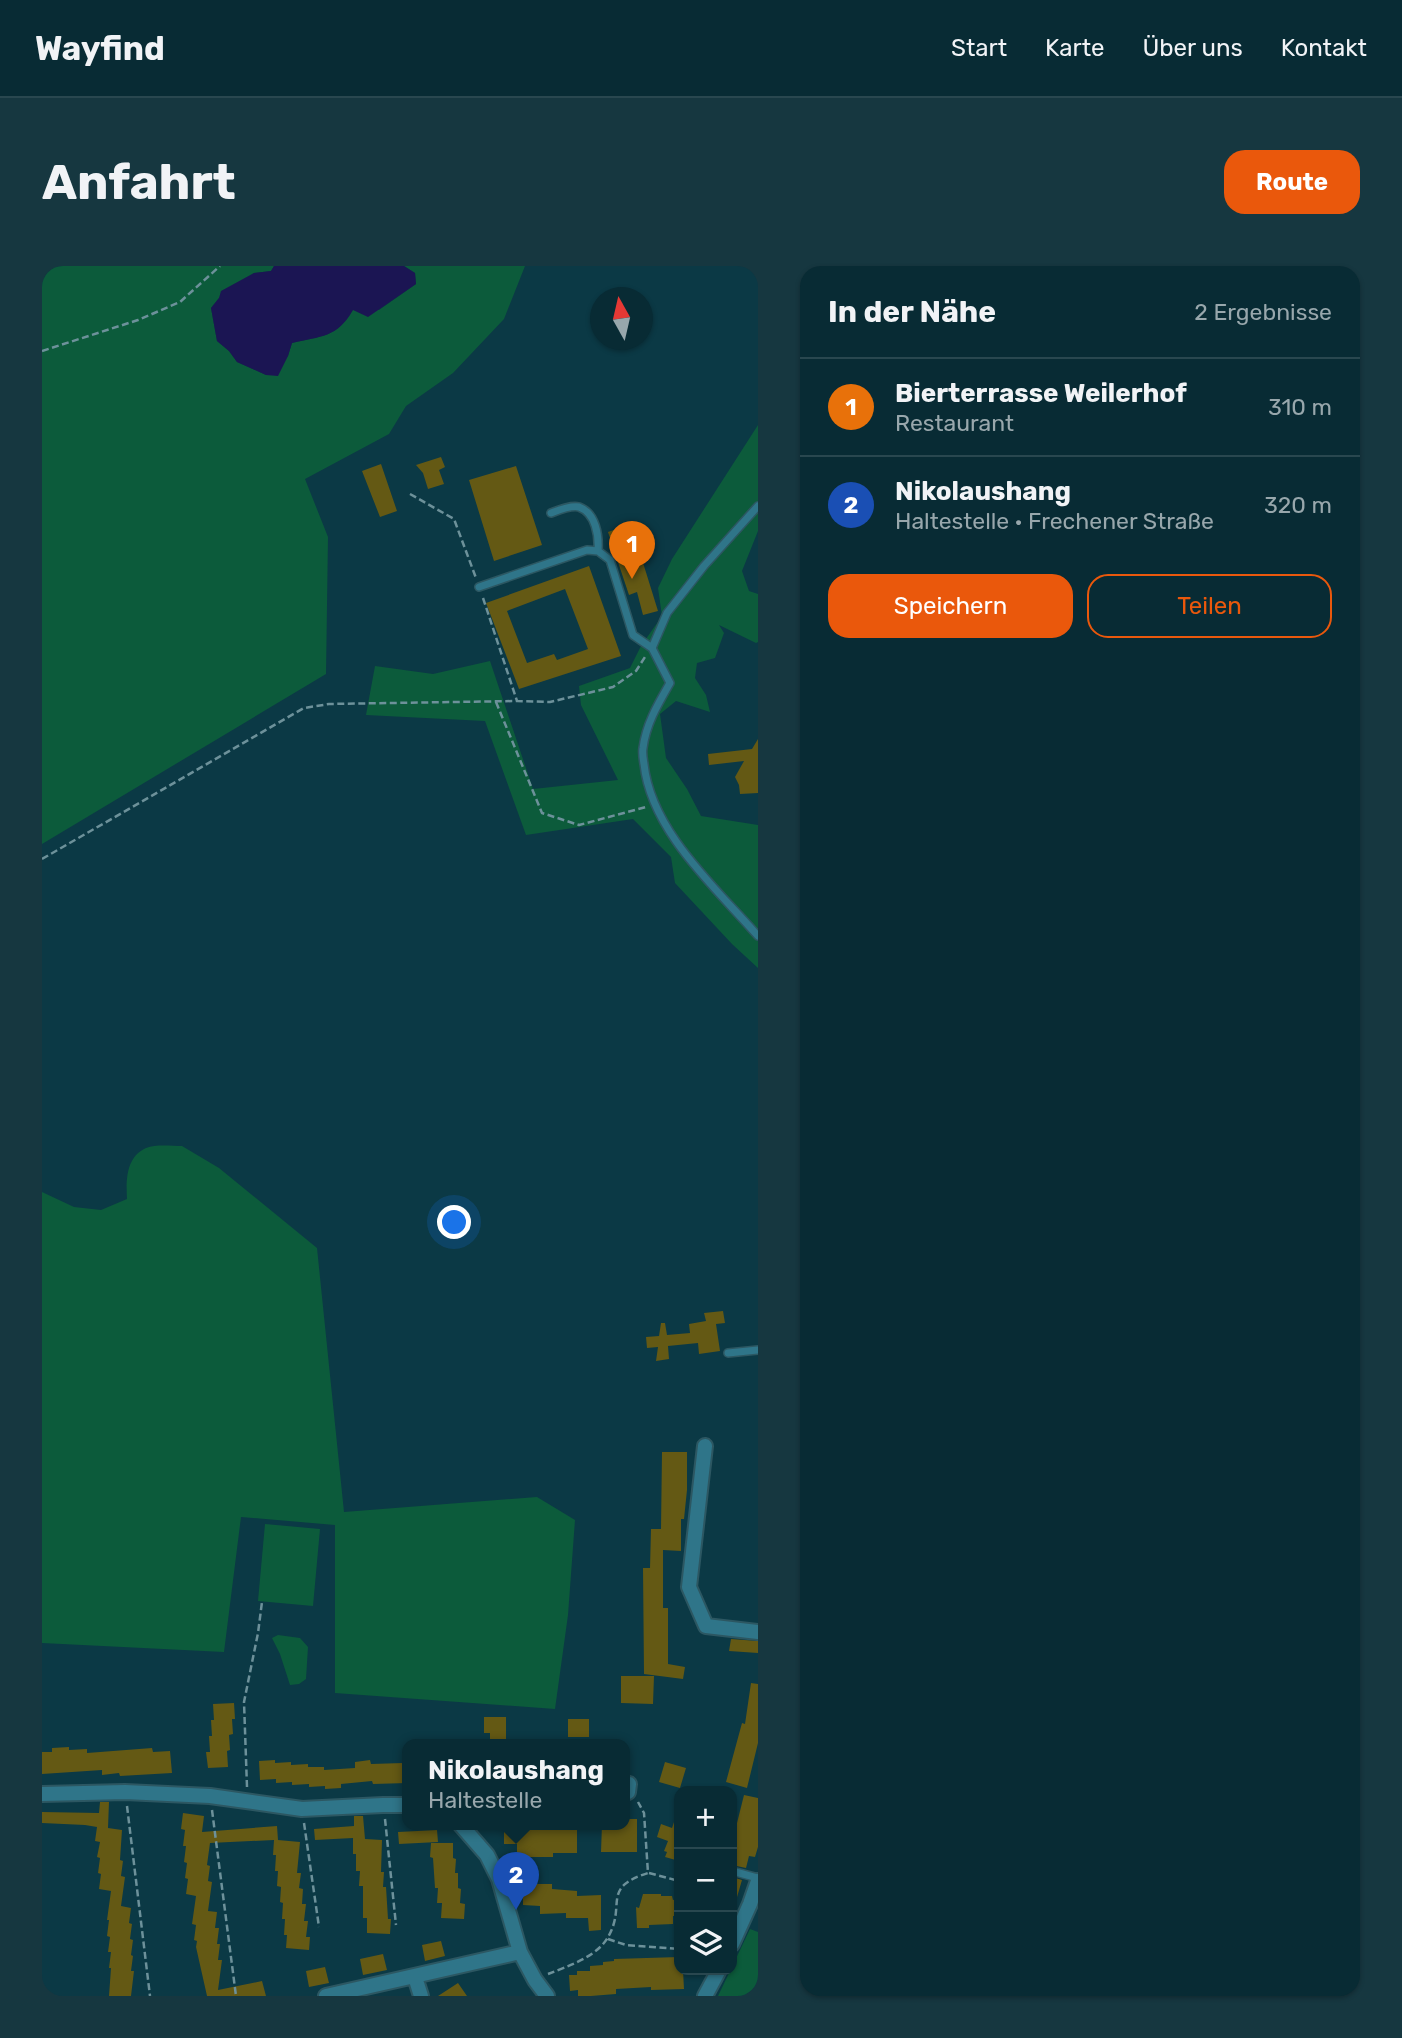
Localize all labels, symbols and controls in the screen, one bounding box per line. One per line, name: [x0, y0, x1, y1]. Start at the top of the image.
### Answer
text: Wayfind: [35, 29, 165, 68]
text: Start: [951, 34, 1007, 62]
text: Karte: [1045, 34, 1105, 62]
text: Über uns: [1143, 34, 1243, 62]
text: Kontakt: [1281, 34, 1367, 62]
button: Route: [1224, 150, 1360, 214]
text: Anfahrt: [42, 153, 236, 211]
north arrow: [590, 287, 653, 350]
text: In der Nähe: [828, 294, 996, 330]
text: 2 Ergebnisse: [1194, 298, 1332, 326]
text: Bierterrasse Weilerhof: [895, 378, 1187, 409]
text: 1: [845, 393, 857, 421]
text: 310 m: [1268, 393, 1332, 421]
text: Restaurant: [895, 409, 1014, 437]
text: Nikolaushang: [895, 476, 1071, 507]
text: 2: [844, 491, 858, 519]
text: 320 m: [1264, 491, 1332, 519]
text: Haltestelle · Frechener Straße: [895, 507, 1214, 535]
pin: 1: [609, 521, 655, 579]
button: Speichern: [828, 574, 1073, 638]
button: Teilen: [1087, 574, 1332, 638]
your location: [437, 1205, 471, 1239]
popup: [402, 1739, 630, 1830]
text: Nikolaushang: [428, 1755, 604, 1786]
text: Haltestelle: [428, 1786, 542, 1814]
map controls: [674, 1786, 737, 1975]
button: +: [674, 1786, 737, 1849]
button: −: [674, 1849, 737, 1912]
pin: 2: [493, 1852, 539, 1910]
button: layers: [674, 1912, 737, 1975]

